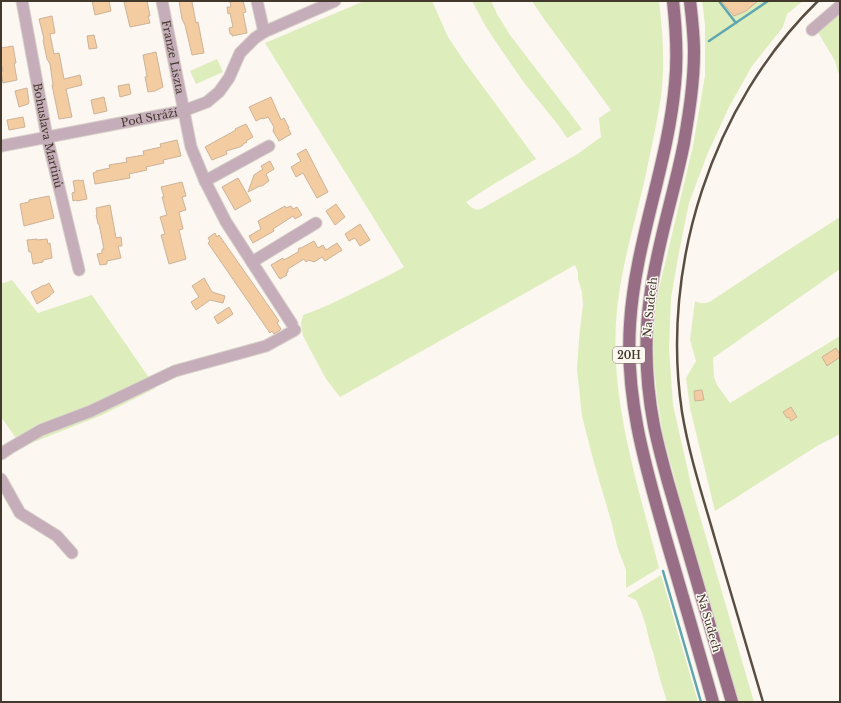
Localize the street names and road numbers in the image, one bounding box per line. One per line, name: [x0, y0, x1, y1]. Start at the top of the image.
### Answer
street label: Franze Liszta: [159, 19, 187, 96]
street label: Bohuslava Martinů: [30, 82, 66, 190]
street label: Pod Stráží: [120, 105, 179, 130]
street label: Na Sudech: [640, 276, 660, 338]
road number: 20H: [613, 347, 645, 363]
street label: Na Sudech: [694, 592, 724, 654]

